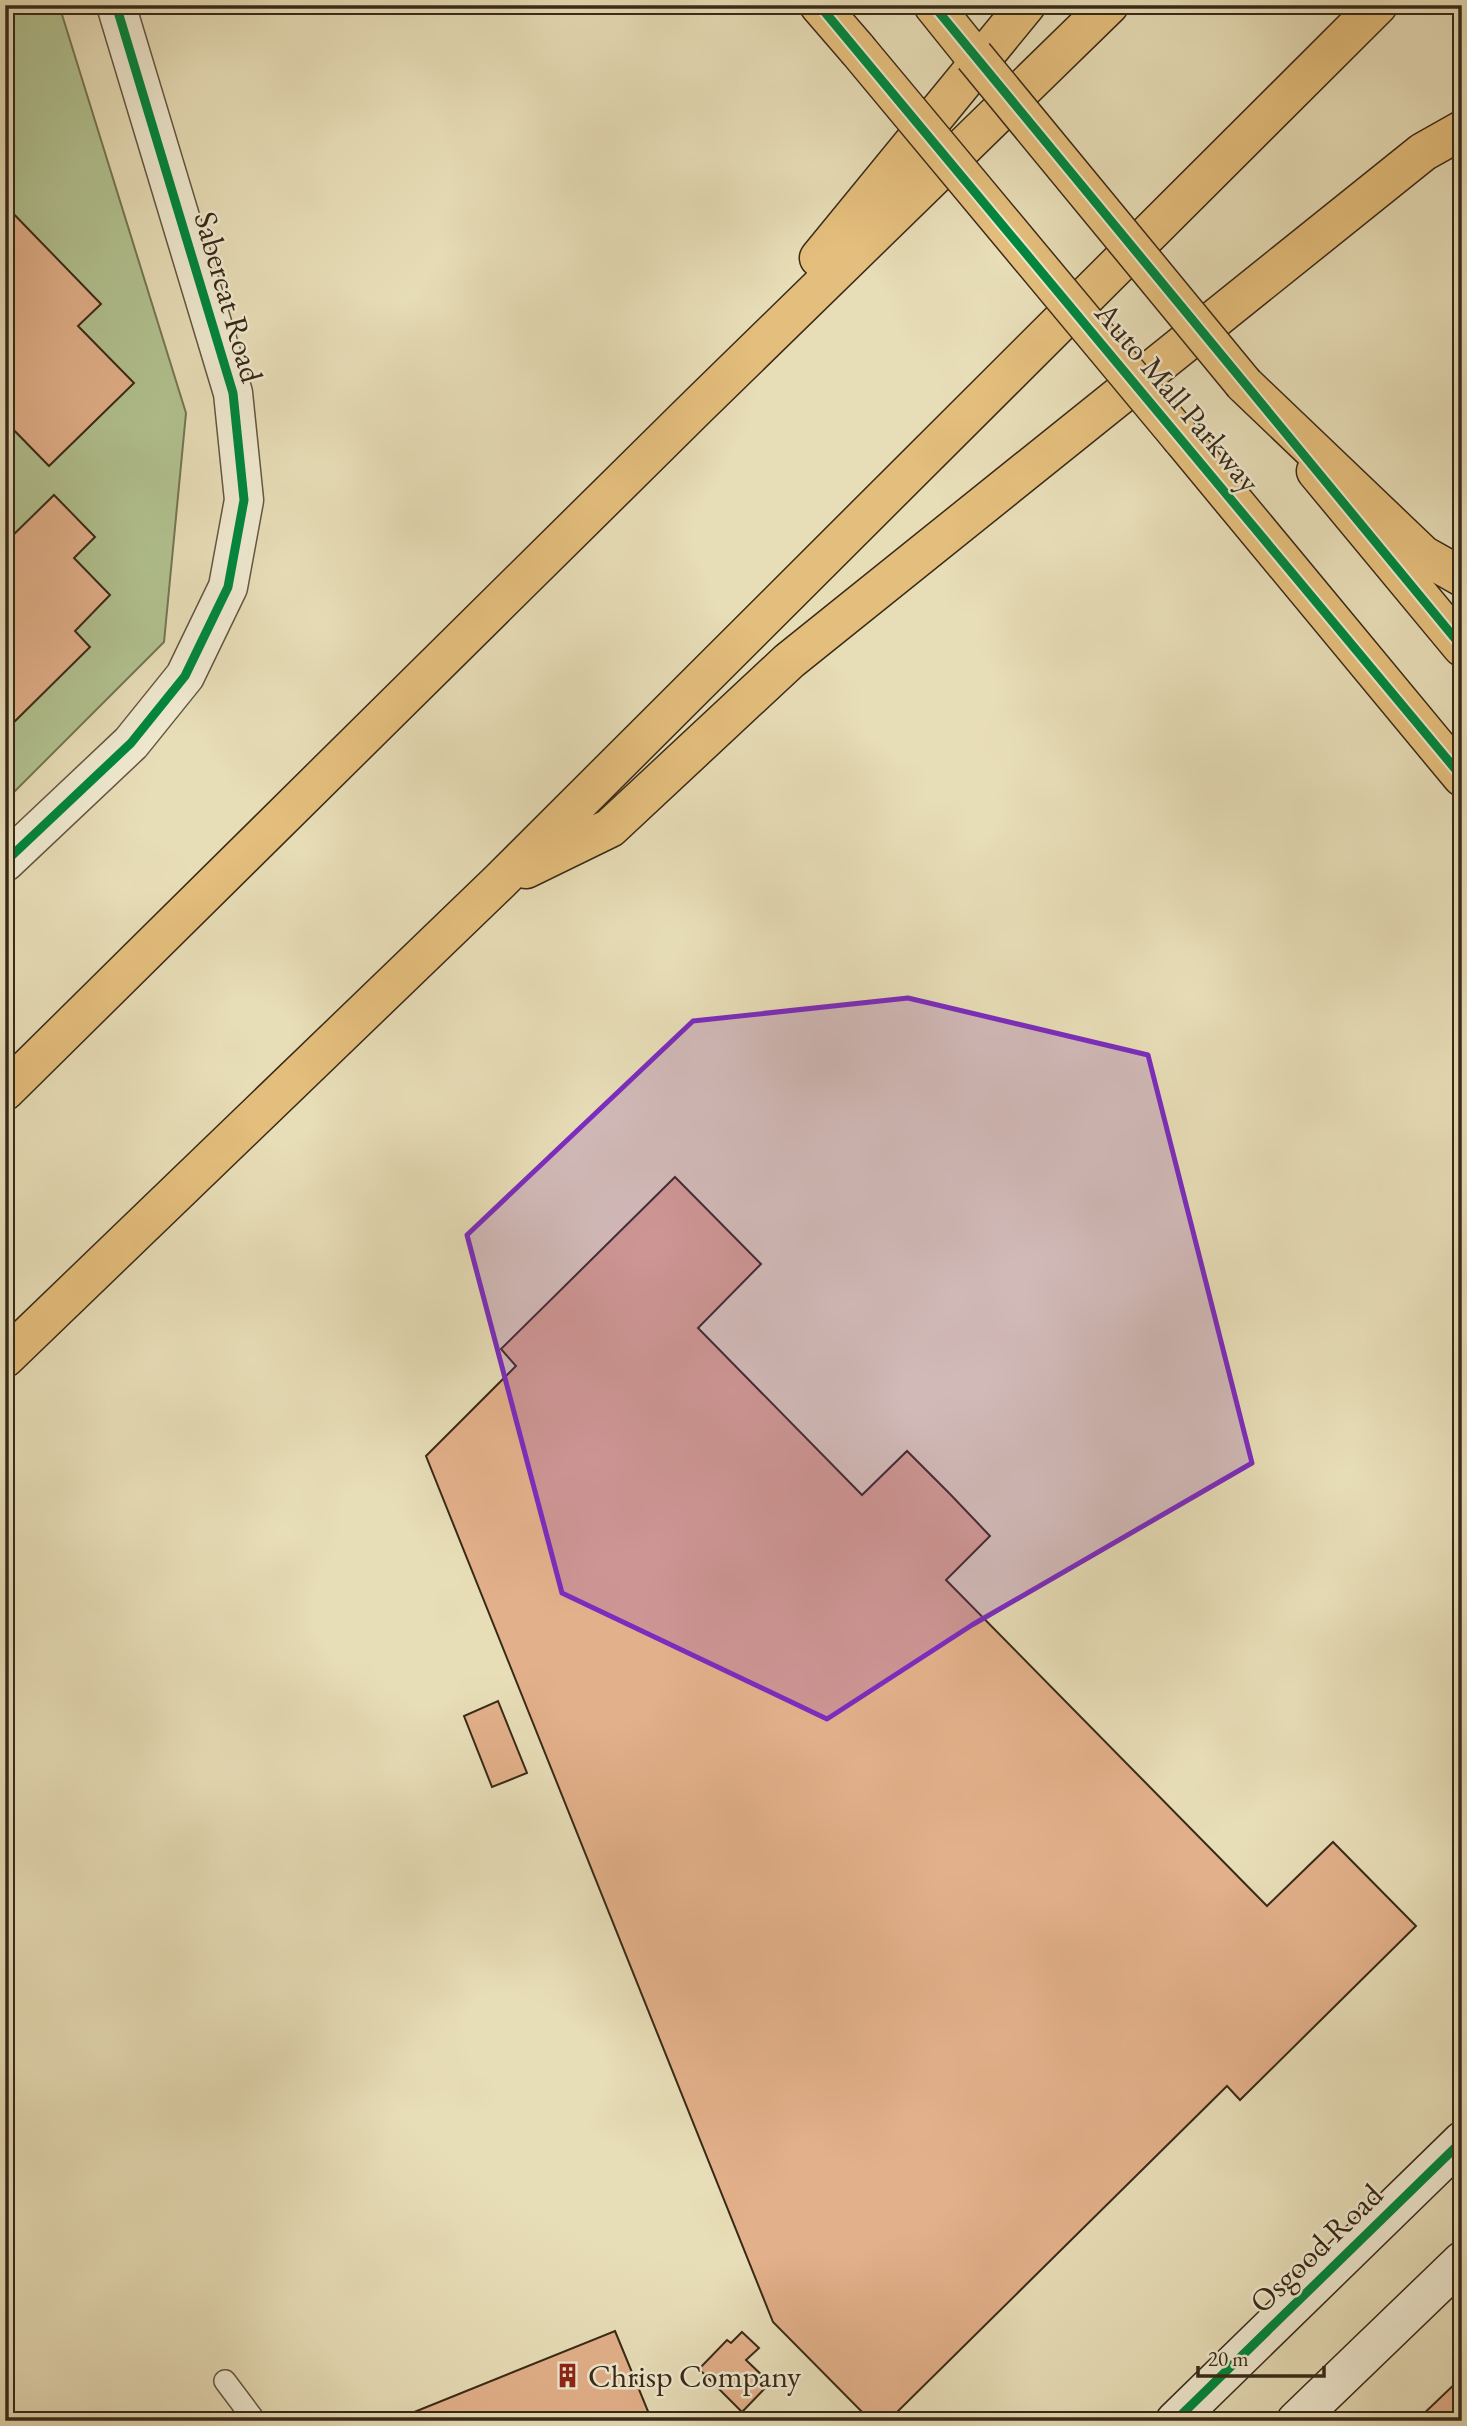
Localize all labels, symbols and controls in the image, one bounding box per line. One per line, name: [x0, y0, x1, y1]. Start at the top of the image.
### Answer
street label: Sabercat Road: [185, 207, 274, 388]
street label: Auto Mall Parkway: [1085, 292, 1271, 502]
street label: Osgood Road: [1240, 2173, 1392, 2322]
scale bar: [1198, 2335, 1324, 2379]
text: 20 m: [1208, 2345, 1249, 2372]
place label: Chrisp Company: [588, 2355, 802, 2397]
building icon: Chrisp Company: [554, 2362, 582, 2390]

